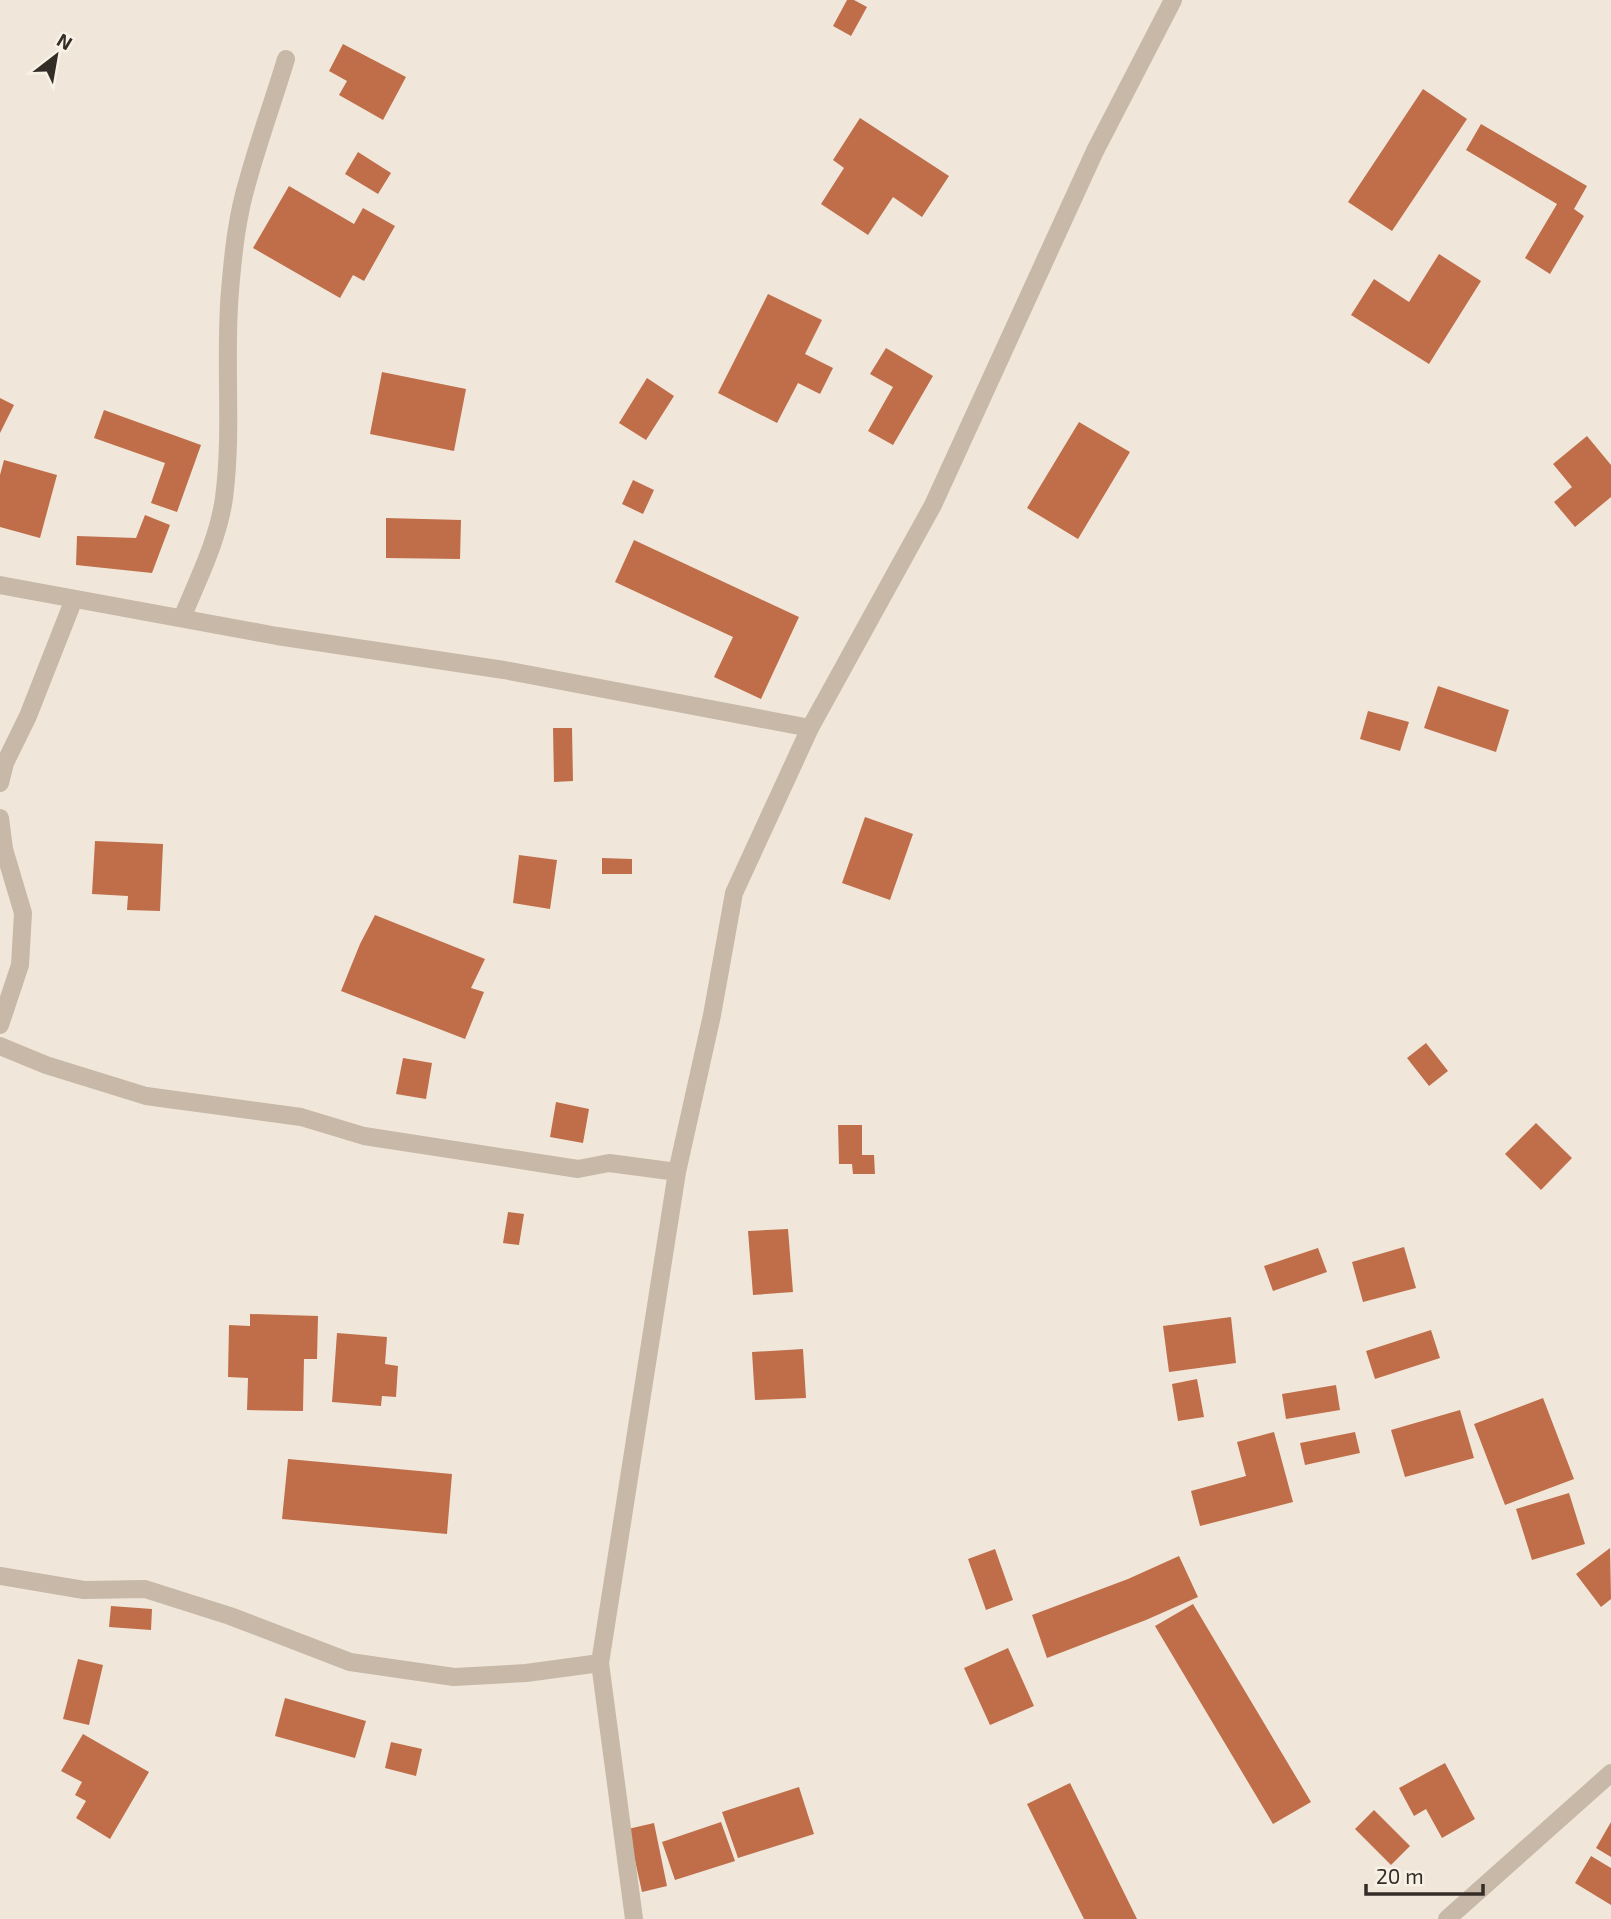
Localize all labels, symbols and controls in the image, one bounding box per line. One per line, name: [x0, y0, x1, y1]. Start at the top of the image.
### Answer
north arrow: [21, 21, 91, 91]
text: N: [53, 28, 77, 54]
scale bar: [1366, 1853, 1483, 1897]
text: 20 m: [1376, 1863, 1424, 1888]

